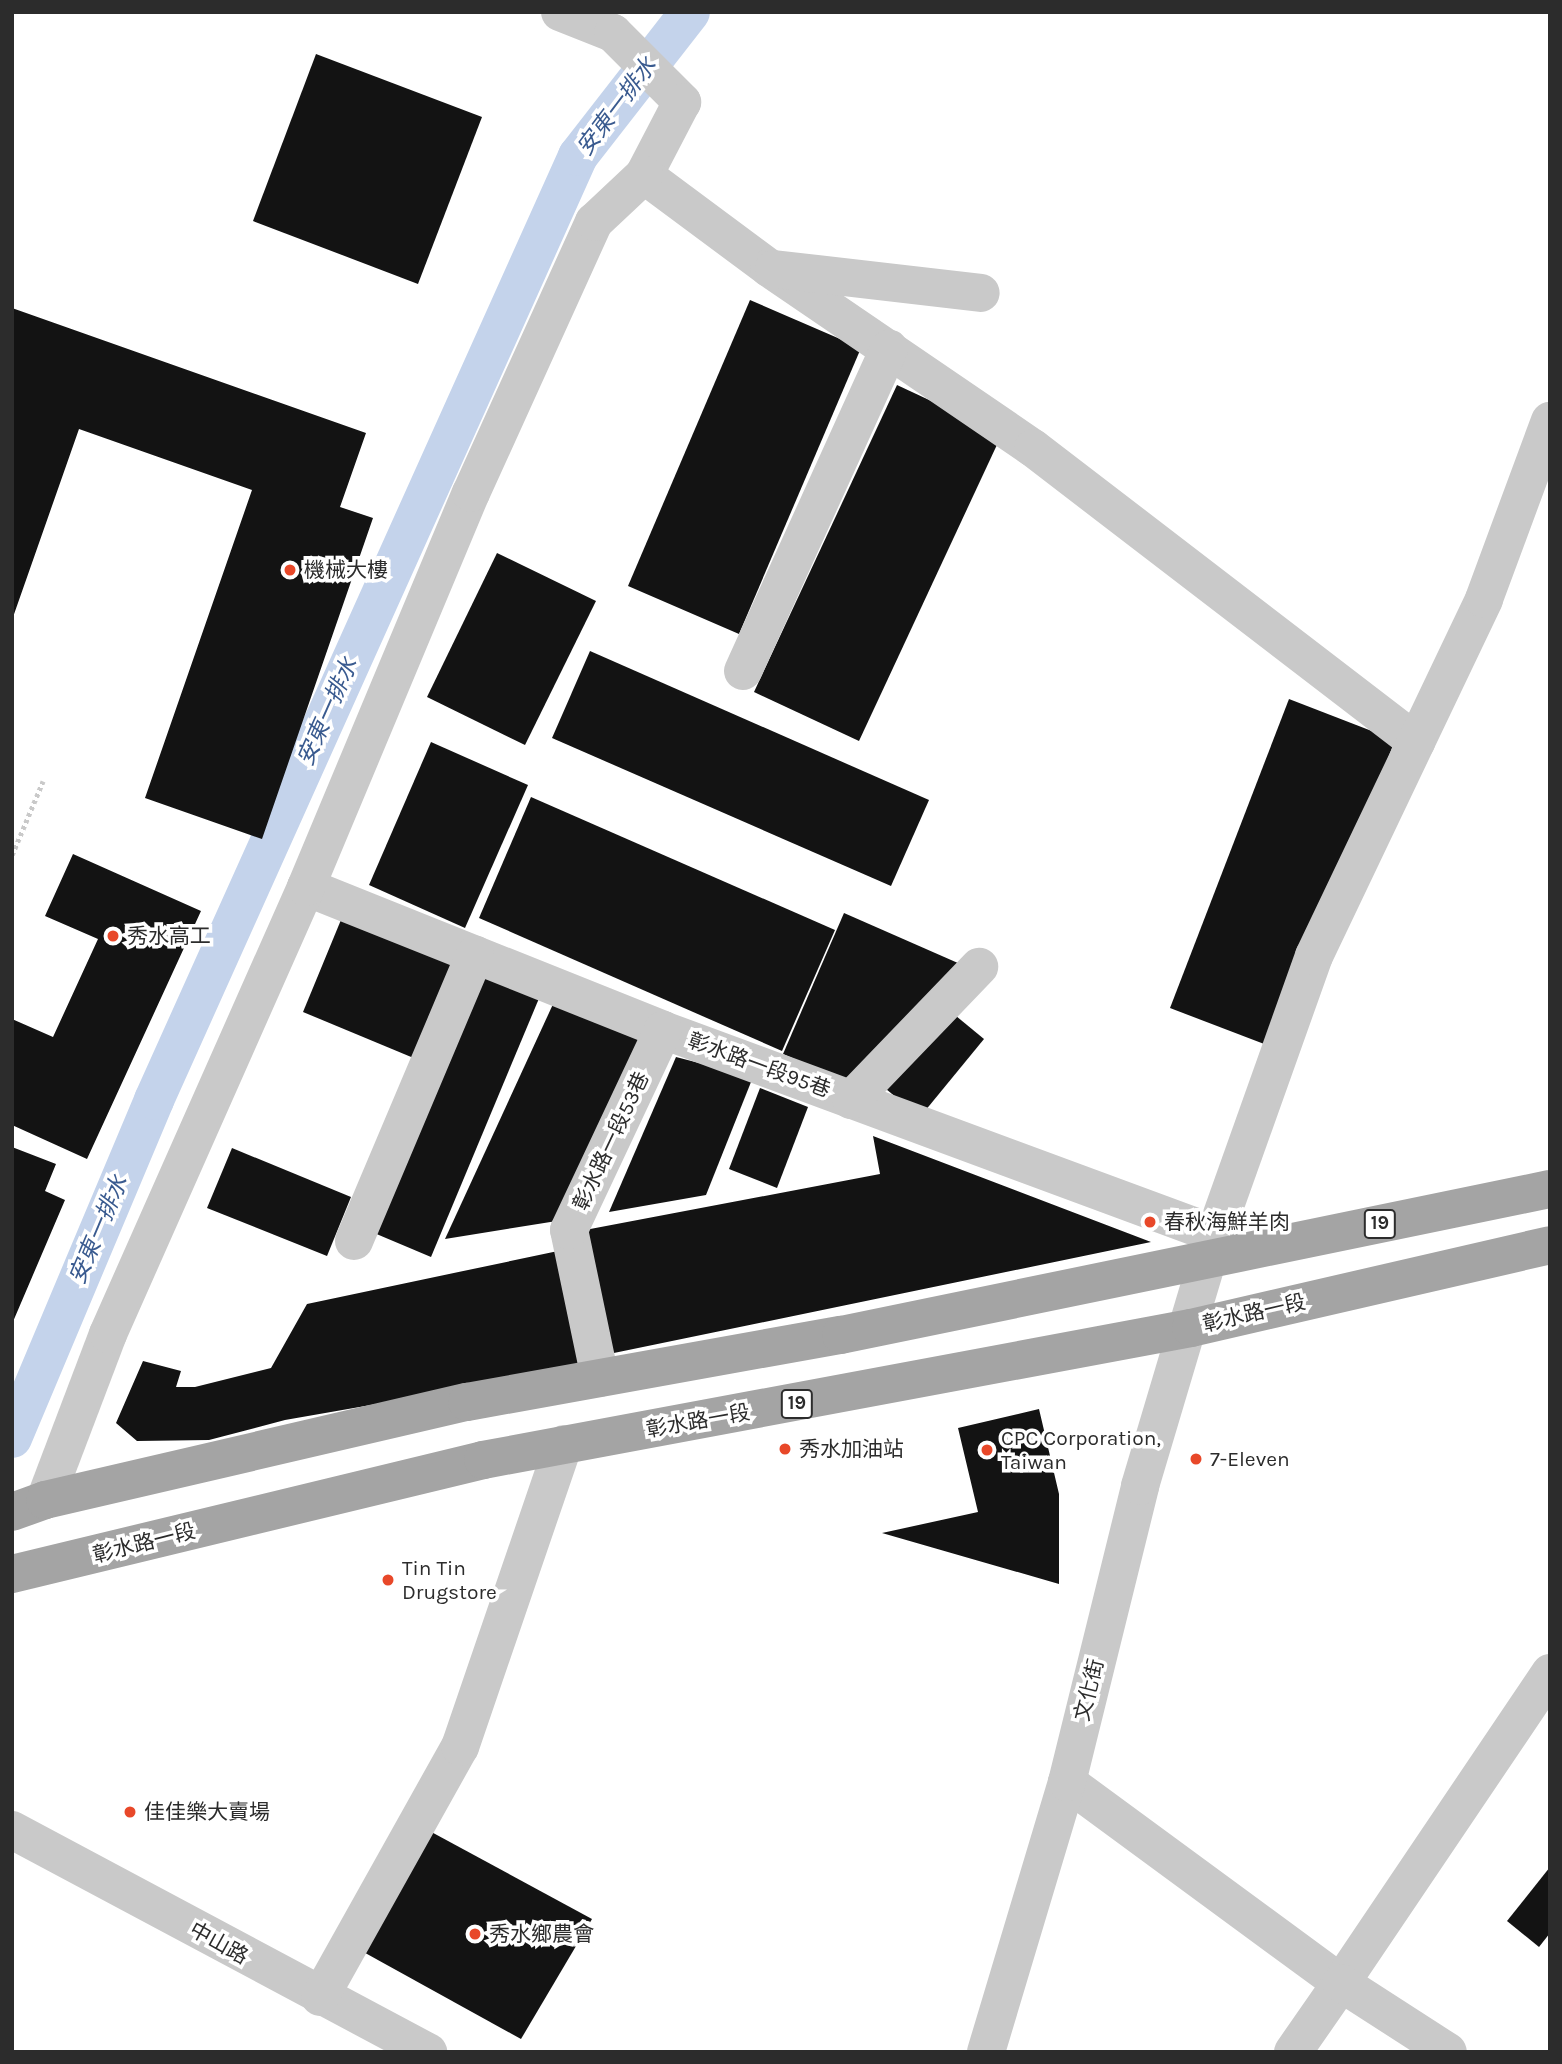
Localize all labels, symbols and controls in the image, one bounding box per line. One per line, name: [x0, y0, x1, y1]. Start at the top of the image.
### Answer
water label: 安東一排水: [571, 53, 663, 161]
place label: 機械大樓: [304, 557, 388, 583]
marker: 機械大樓: [282, 562, 298, 578]
water label: 安東一排水: [292, 654, 364, 770]
place label: 秀水高工: [127, 923, 211, 949]
marker: 秀水高工: [105, 928, 121, 944]
street label: 彰水路一段95巷: [684, 1028, 834, 1102]
street label: 彰水路一段53巷: [568, 1068, 654, 1214]
water label: 安東一排水: [64, 1172, 134, 1288]
road number: 19: [1362, 1208, 1398, 1240]
place label: 春秋海鮮羊肉: [1164, 1209, 1290, 1235]
marker: 春秋海鮮羊肉: [1142, 1214, 1158, 1230]
street label: 彰水路一段: [1200, 1289, 1308, 1337]
road number: 19: [780, 1388, 814, 1420]
street label: 彰水路一段: [644, 1399, 752, 1443]
place label: CPC Corporation, Taiwan: [1001, 1425, 1161, 1475]
place label: 秀水加油站: [799, 1436, 904, 1462]
marker: 秀水加油站: [777, 1441, 793, 1457]
marker: CPC Corporation, Taiwan: [979, 1442, 995, 1458]
place label: 7-Eleven: [1210, 1446, 1290, 1472]
marker: 7-Eleven: [1188, 1451, 1204, 1467]
street label: 彰水路一段: [90, 1518, 198, 1568]
place label: Tin Tin Drugstore: [402, 1555, 497, 1605]
marker: Tin Tin Drugstore: [380, 1572, 396, 1588]
street label: 文化街: [1069, 1656, 1109, 1724]
place label: 佳佳樂大賣場: [144, 1799, 270, 1825]
marker: 佳佳樂大賣場: [122, 1804, 138, 1820]
street label: 中山路: [185, 1917, 253, 1969]
place label: 秀水鄉農會: [489, 1921, 594, 1947]
marker: 秀水鄉農會: [467, 1926, 483, 1942]

